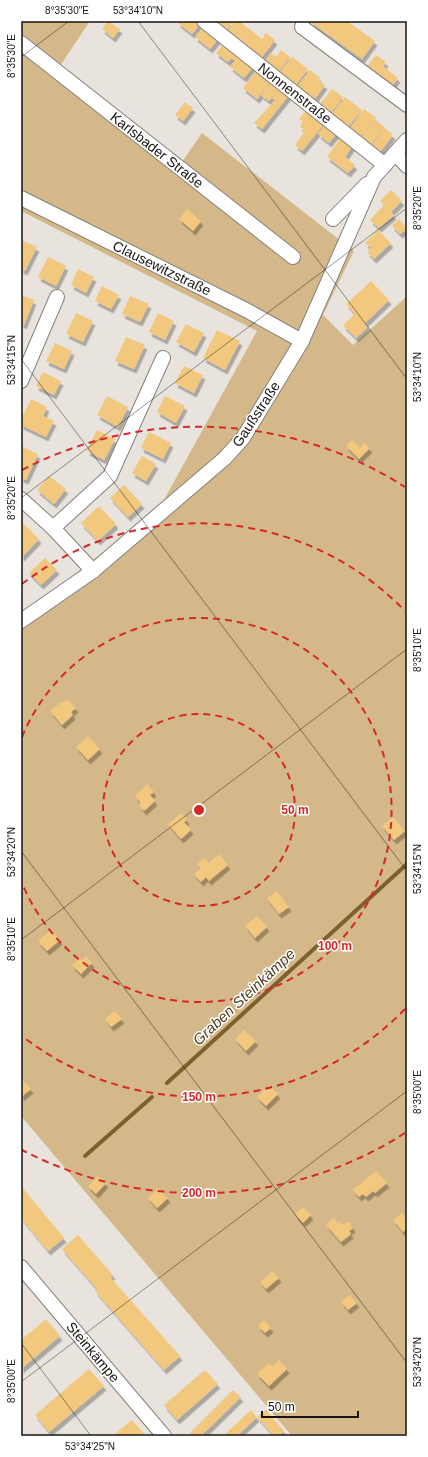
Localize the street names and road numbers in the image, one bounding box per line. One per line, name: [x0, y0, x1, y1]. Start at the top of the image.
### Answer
street label: Nonnenstraße: [255, 59, 335, 127]
street label: Karlsbader Straße: [107, 109, 207, 191]
street label: Clausewitzstraße: [110, 237, 214, 299]
street label: Gaußstraße: [229, 378, 283, 450]
street label: Steinkämpe: [63, 1319, 123, 1386]

